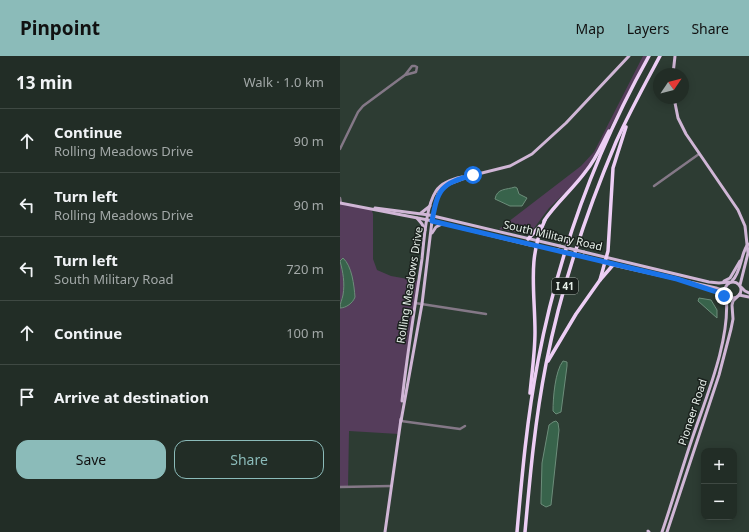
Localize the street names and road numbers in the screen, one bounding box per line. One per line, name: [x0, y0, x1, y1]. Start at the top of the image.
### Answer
street label: South Military Road: [502, 216, 604, 254]
street label: Rolling Meadows Drive: [392, 226, 426, 344]
road number: I 41: [552, 278, 578, 294]
street label: Pioneer Road: [674, 377, 710, 447]

